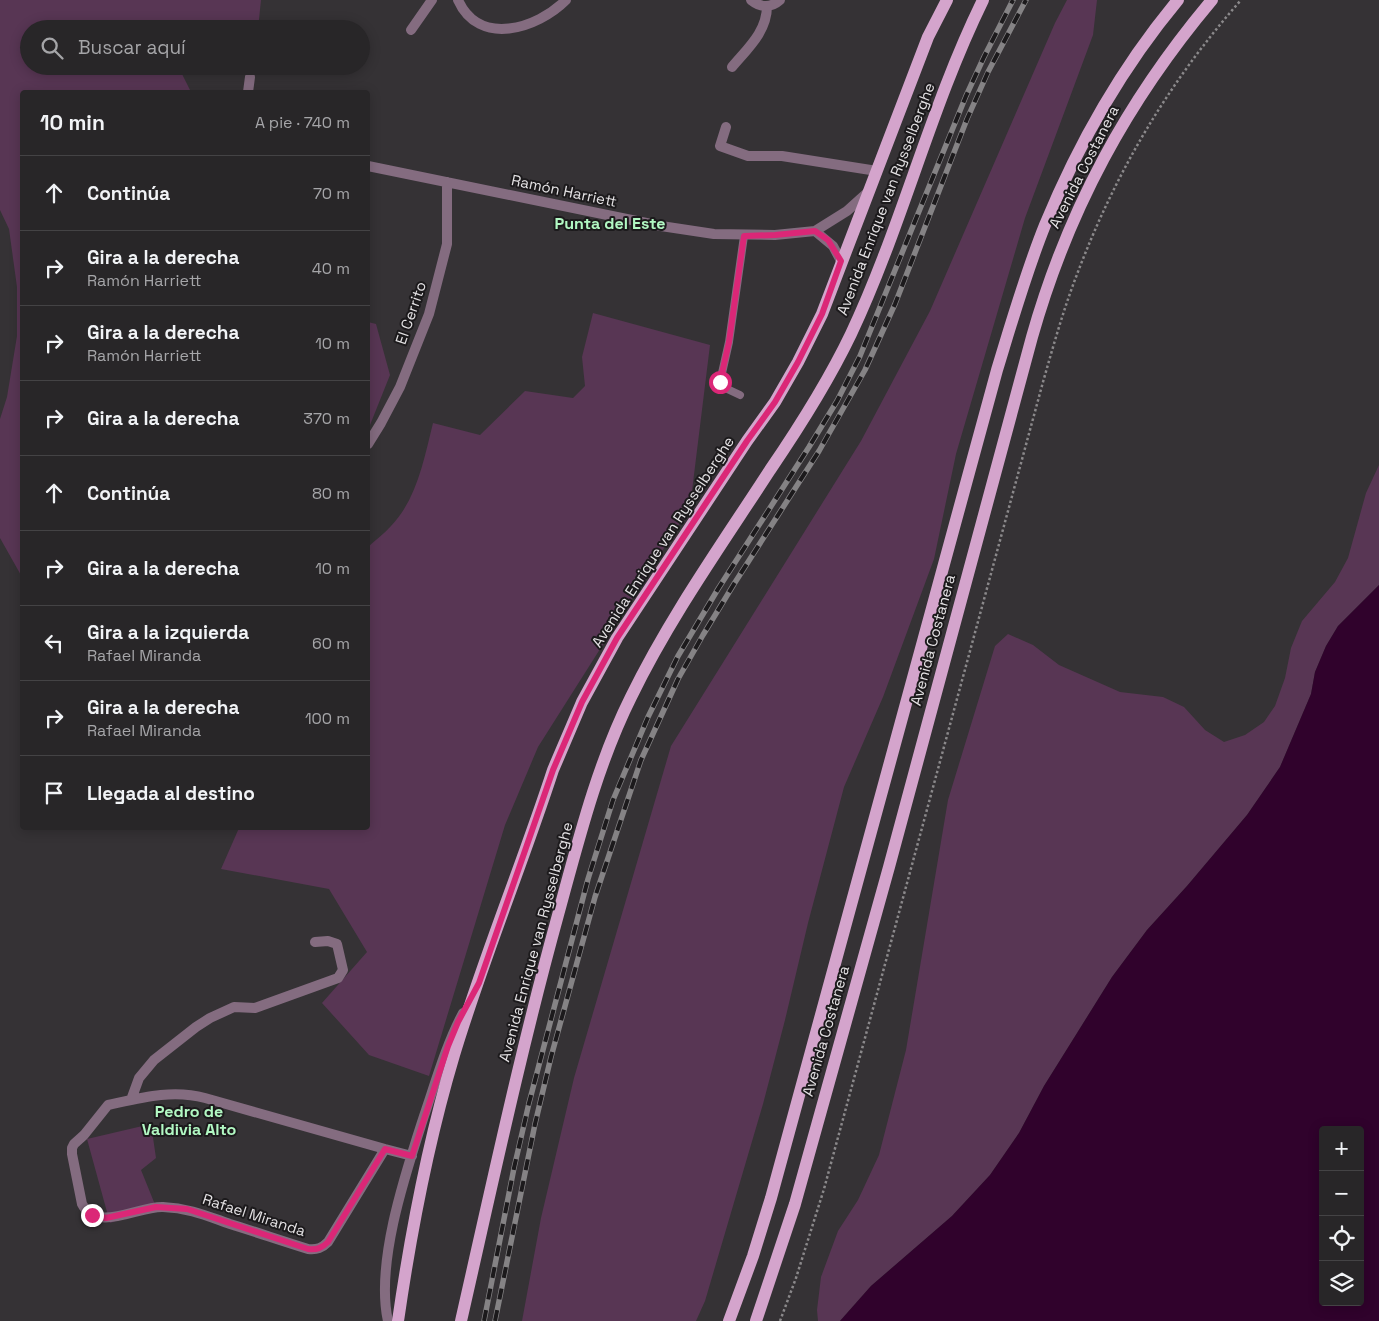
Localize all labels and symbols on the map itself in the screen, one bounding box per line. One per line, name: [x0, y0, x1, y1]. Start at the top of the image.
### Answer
street label: Avenida Enrique van Rysselberghe: [832, 80, 939, 318]
street label: Avenida Costanera: [1044, 102, 1123, 231]
street label: Ramón Harriett: [510, 170, 619, 211]
district label: Punta del Este: [555, 213, 665, 234]
street label: El Cerrito: [391, 279, 430, 347]
route start: [709, 371, 732, 394]
street label: Avenida Enrique van Rysselberghe: [587, 433, 738, 651]
street label: Avenida Costanera: [906, 572, 959, 708]
street label: Avenida Enrique van Rysselberghe: [494, 820, 577, 1064]
street label: Avenida Costanera: [798, 963, 853, 1098]
district label: Pedro de Valdivia Alto: [142, 1101, 237, 1140]
street label: Rafael Miranda: [200, 1189, 308, 1240]
route end: [81, 1204, 104, 1227]

